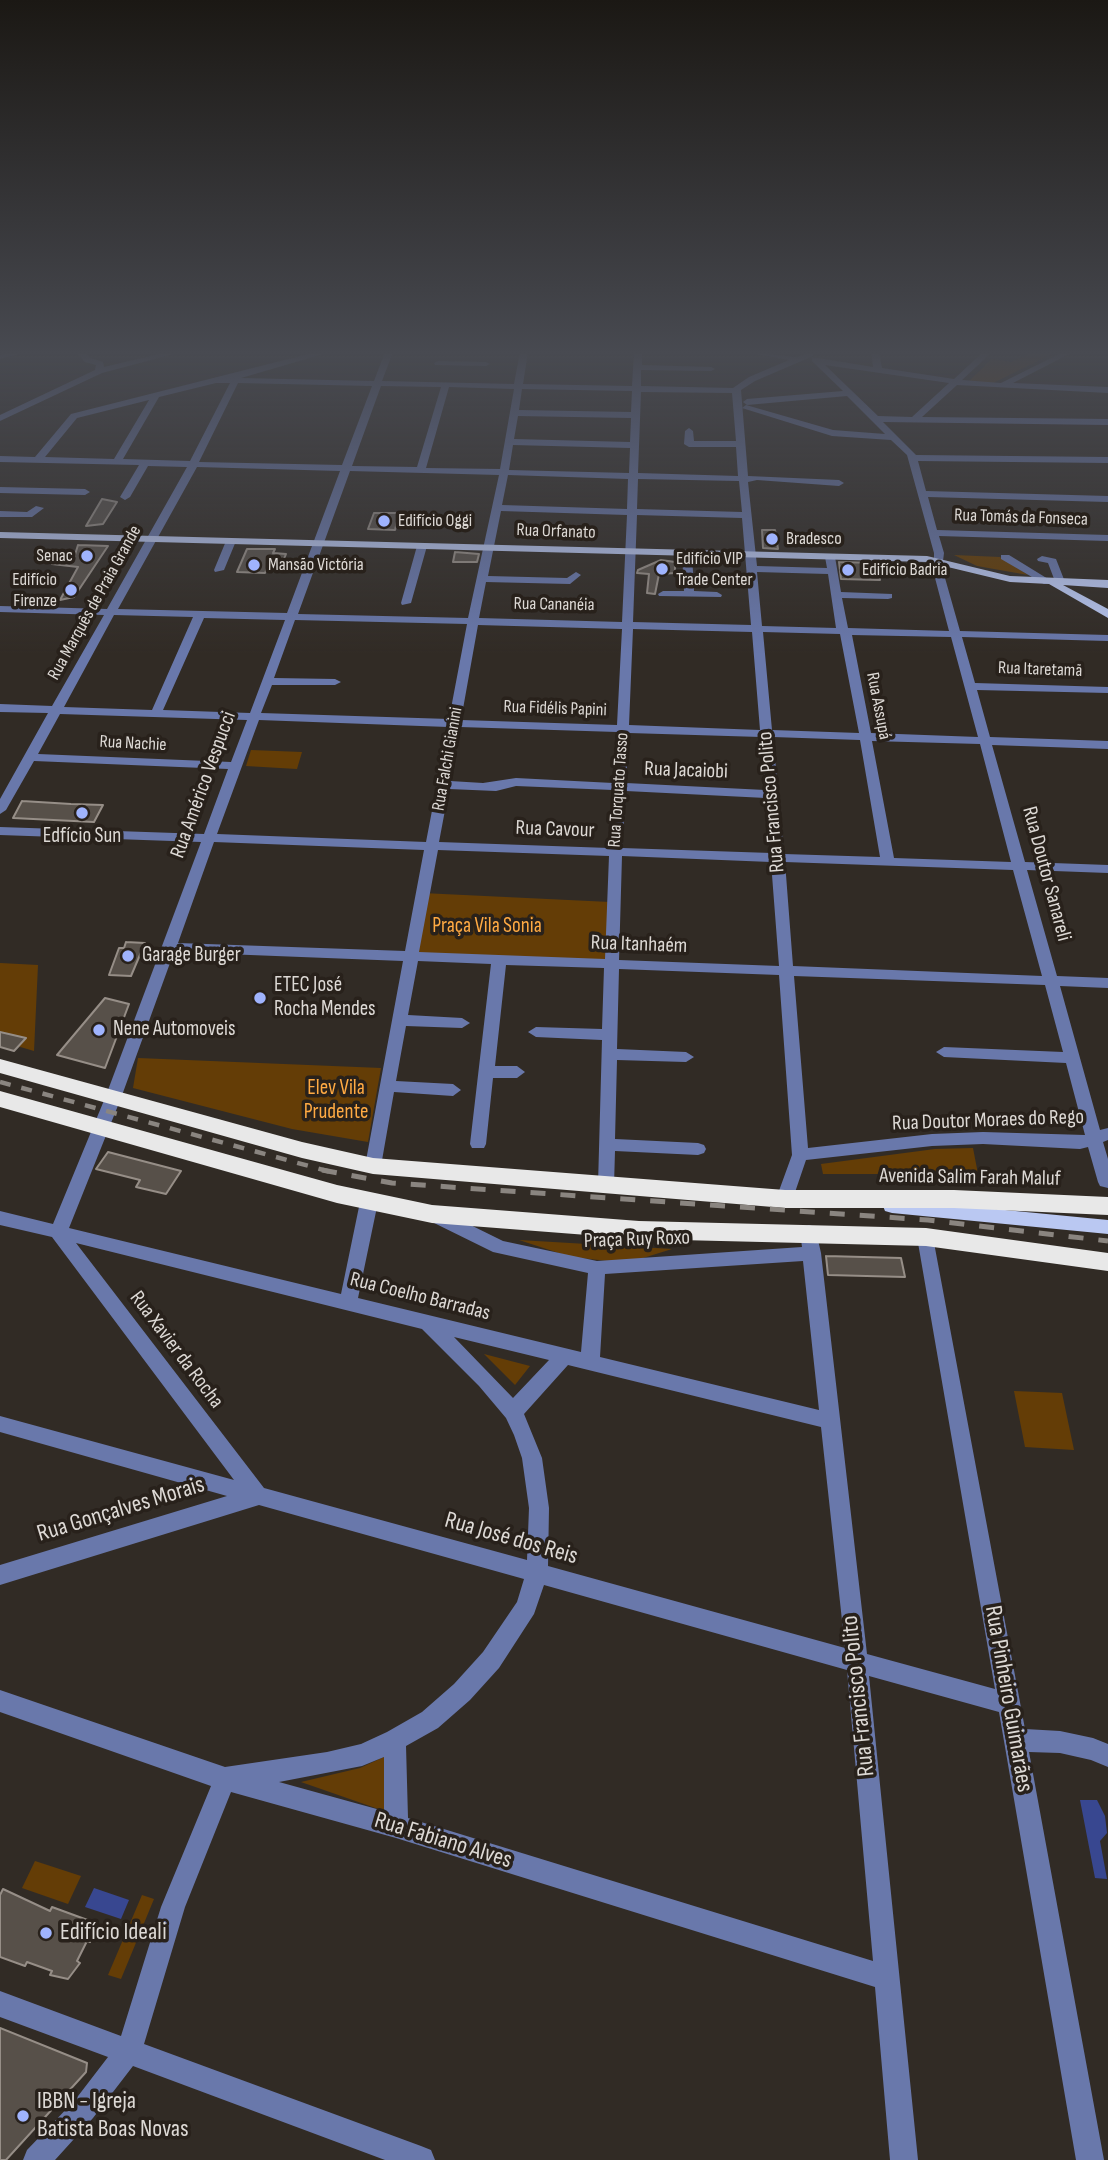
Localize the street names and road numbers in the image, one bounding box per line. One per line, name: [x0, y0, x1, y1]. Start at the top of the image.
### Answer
street label: Rua Tomás da Fonseca: [954, 505, 1088, 531]
street label: Rua Orfanato: [516, 520, 596, 544]
street label: Rua Marquês de Praia Grande: [44, 522, 146, 684]
street label: Rua Cananéia: [513, 593, 595, 617]
street label: Rua Itaretamã: [997, 658, 1083, 682]
street label: Rua Assupá: [861, 671, 895, 741]
street label: Rua Fidélis Papini: [503, 696, 607, 722]
street label: Rua Falchi Gianini: [428, 705, 468, 813]
street label: Rua Américo Vespucci: [166, 708, 242, 862]
street label: Rua Francisco Polito: [753, 730, 791, 874]
street label: Rua Nachie: [99, 731, 167, 757]
street label: Rua Torquato Tasso: [604, 732, 634, 848]
street label: Rua Jacaiobi: [644, 757, 728, 785]
street label: Rua Doutor Sanareli: [1016, 804, 1076, 944]
street label: Rua Cavour: [515, 816, 595, 844]
street label: Rua Itanhaém: [590, 931, 688, 959]
street label: Rua Doutor Moraes do Rego: [892, 1105, 1084, 1137]
street label: Avenida Salim Farah Maluf: [879, 1164, 1061, 1192]
street label: Praça Ruy Roxo: [583, 1226, 691, 1254]
street label: Rua Coelho Barradas: [347, 1267, 493, 1327]
street label: Rua Xavier da Rocha: [124, 1286, 228, 1414]
street label: Rua Gonçalves Morais: [34, 1471, 208, 1549]
street label: Rua José dos Reis: [441, 1506, 581, 1572]
street label: Rua Pinheiro Guimarães: [977, 1603, 1039, 1795]
street label: Rua Francisco Polito: [836, 1614, 882, 1778]
street label: Rua Fabiano Alves: [371, 1806, 515, 1876]

